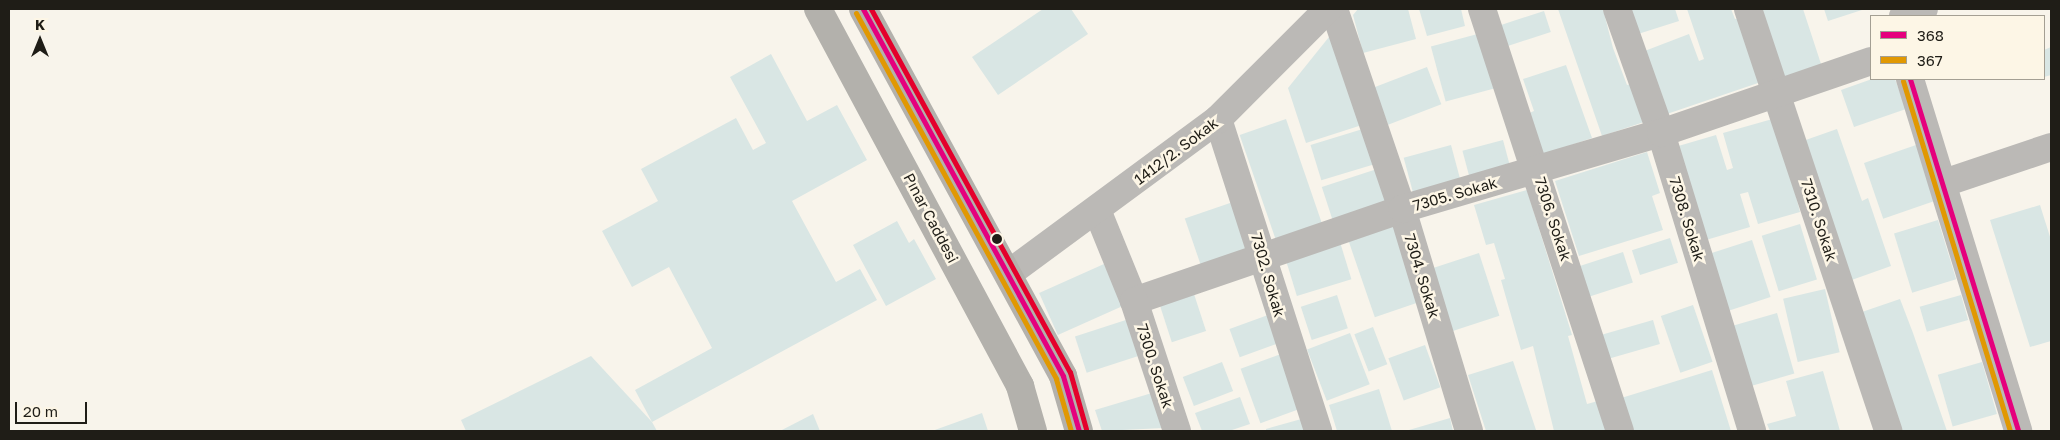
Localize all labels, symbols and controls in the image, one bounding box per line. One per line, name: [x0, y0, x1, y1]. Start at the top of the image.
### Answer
north arrow: [15, 15, 65, 65]
legend: [1870, 15, 2045, 80]
text: K: [35, 16, 45, 33]
text: 368: [1917, 26, 1944, 44]
text: 367: [1917, 51, 1943, 69]
street label: 1412/2. Sokak: [1130, 114, 1222, 188]
street label: Pınar Caddesi: [900, 170, 962, 266]
street label: 7305. Sokak: [1411, 173, 1499, 215]
street label: 7306. Sokak: [1531, 175, 1575, 263]
street label: 7308. Sokak: [1666, 175, 1708, 263]
street label: 7310. Sokak: [1797, 177, 1841, 263]
street label: 7302. Sokak: [1247, 231, 1289, 319]
street label: 7304. Sokak: [1401, 232, 1443, 320]
unlabelled marker: [992, 234, 1002, 244]
street label: 7300. Sokak: [1133, 322, 1177, 410]
scale bar: [18, 392, 90, 424]
text: 20 m: [23, 402, 58, 420]

